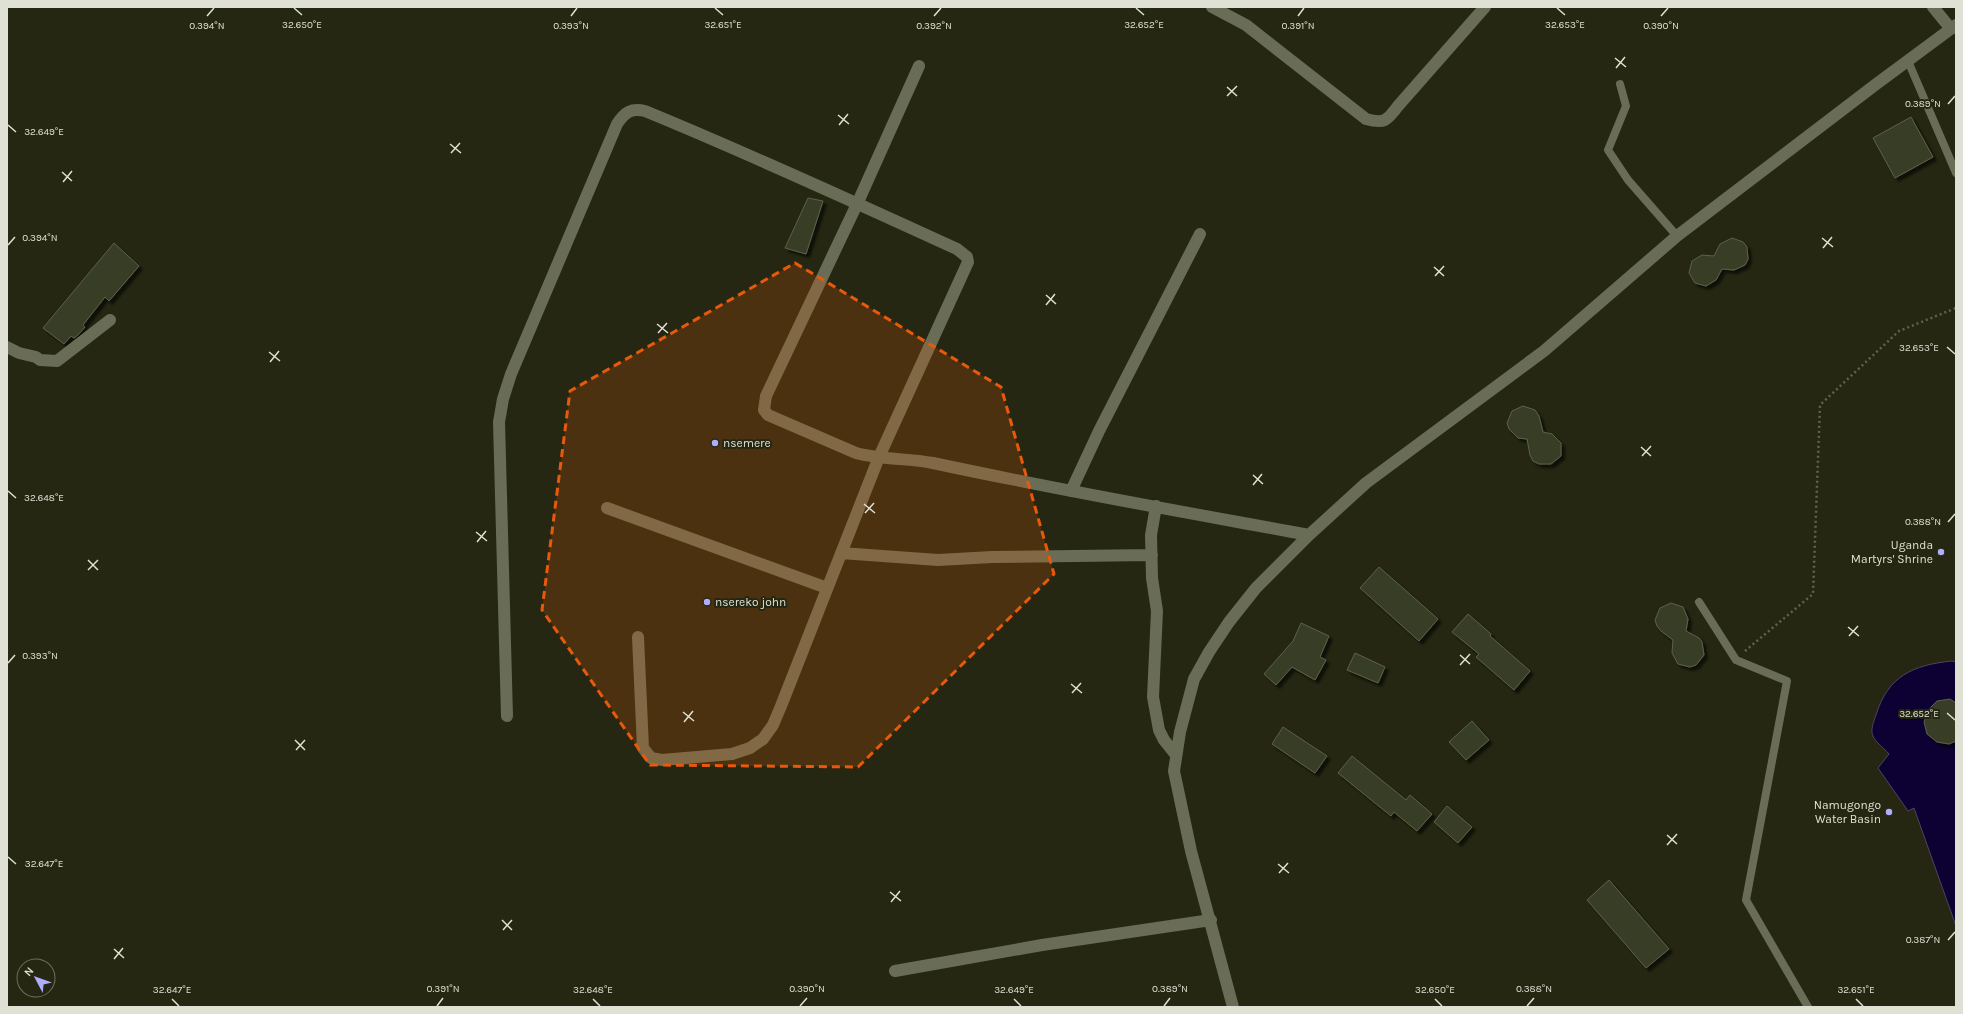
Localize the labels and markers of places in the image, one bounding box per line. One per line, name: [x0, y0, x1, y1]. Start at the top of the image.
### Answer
place label: nsemere: [723, 436, 771, 450]
marker: nsemere: [710, 438, 720, 448]
place label: Uganda Martyrs' Shrine: [1851, 538, 1933, 566]
marker: Uganda Martyrs' Shrine: [1936, 547, 1946, 557]
place label: nsereko john: [715, 595, 786, 609]
marker: nsereko john: [702, 597, 712, 607]
place label: Namugongo Water Basin: [1814, 798, 1881, 826]
marker: Namugongo Water Basin: [1884, 807, 1894, 817]

